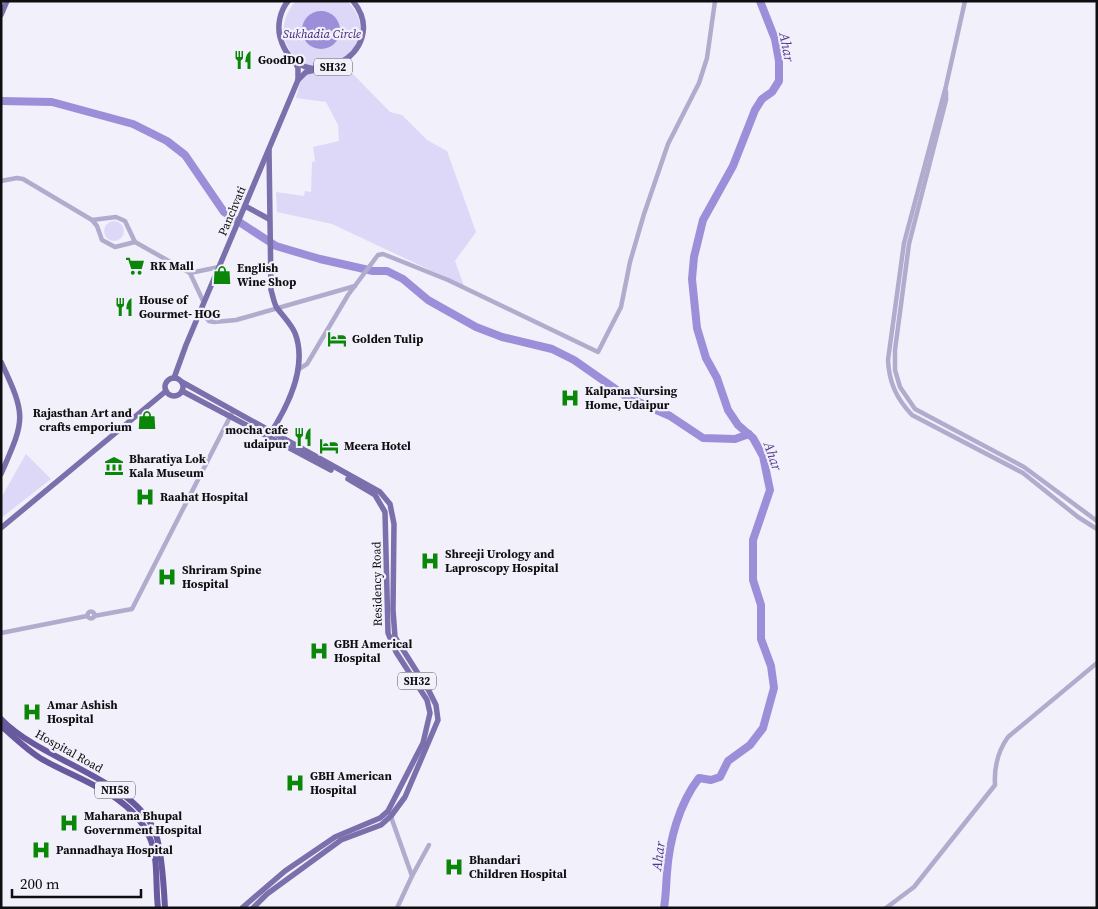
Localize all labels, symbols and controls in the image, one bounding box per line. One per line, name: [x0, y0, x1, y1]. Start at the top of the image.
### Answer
park label: Sukhadia Circle: [283, 26, 361, 42]
water label: Ahar: [774, 30, 800, 64]
restaurant icon: GoodDO: [232, 49, 254, 71]
place label: GoodDO: [258, 52, 305, 68]
road number: SH32: [314, 58, 352, 76]
street label: Panchvati: [214, 183, 250, 238]
supermarket icon: RK Mall: [124, 255, 146, 277]
place label: RK Mall: [150, 258, 194, 274]
place label: English Wine Shop: [237, 260, 296, 290]
shop icon: English Wine Shop: [211, 264, 233, 286]
place label: House of Gourmet- HOG: [139, 292, 220, 322]
restaurant icon: House of Gourmet- HOG: [113, 296, 135, 318]
hotel icon: Golden Tulip: [326, 328, 348, 350]
place label: Golden Tulip: [352, 331, 423, 347]
place label: Kalpana Nursing Home, Udaipur: [585, 383, 678, 413]
hospital icon: Kalpana Nursing Home, Udaipur: [559, 387, 581, 409]
place label: Rajasthan Art and crafts emporium: [33, 405, 132, 435]
shop icon: Rajasthan Art and crafts emporium: [136, 409, 158, 431]
place label: mocha cafe udaipur: [225, 422, 288, 452]
restaurant icon: mocha cafe udaipur: [292, 426, 314, 448]
hotel icon: Meera Hotel: [318, 435, 340, 457]
place label: Meera Hotel: [344, 438, 411, 454]
water label: Ahar: [758, 438, 787, 474]
place label: Bharatiya Lok Kala Museum: [129, 451, 207, 481]
museum icon: Bharatiya Lok Kala Museum: [103, 455, 125, 477]
hospital icon: Raahat Hospital: [134, 486, 156, 508]
place label: Raahat Hospital: [160, 489, 248, 505]
street label: Residency Road: [368, 541, 386, 627]
place label: Shreeji Urology and Laproscopy Hospital: [445, 546, 559, 576]
hospital icon: Shreeji Urology and Laproscopy Hospital: [419, 550, 441, 572]
place label: Shriram Spine Hospital: [182, 562, 261, 592]
hospital icon: Shriram Spine Hospital: [156, 566, 178, 588]
place label: GBH Americal Hospital: [334, 636, 412, 666]
hospital icon: GBH Americal Hospital: [308, 640, 330, 662]
road number: SH32: [398, 672, 436, 689]
place label: Amar Ashish Hospital: [47, 697, 118, 727]
hospital icon: Amar Ashish Hospital: [21, 701, 43, 723]
street label: Hospital Road: [32, 726, 106, 776]
place label: GBH American Hospital: [310, 768, 392, 798]
hospital icon: GBH American Hospital: [284, 772, 306, 794]
road number: NH58: [95, 782, 135, 798]
place label: Maharana Bhupal Government Hospital: [84, 808, 202, 838]
hospital icon: Maharana Bhupal Government Hospital: [58, 812, 80, 834]
hospital icon: Pannadhaya Hospital: [30, 839, 52, 861]
water label: Ahar: [646, 840, 670, 873]
place label: Pannadhaya Hospital: [56, 842, 173, 858]
place label: Bhandari Children Hospital: [469, 852, 567, 882]
hospital icon: Bhandari Children Hospital: [443, 856, 465, 878]
scale bar: [12, 866, 141, 898]
text: 200 m: [20, 873, 60, 894]

